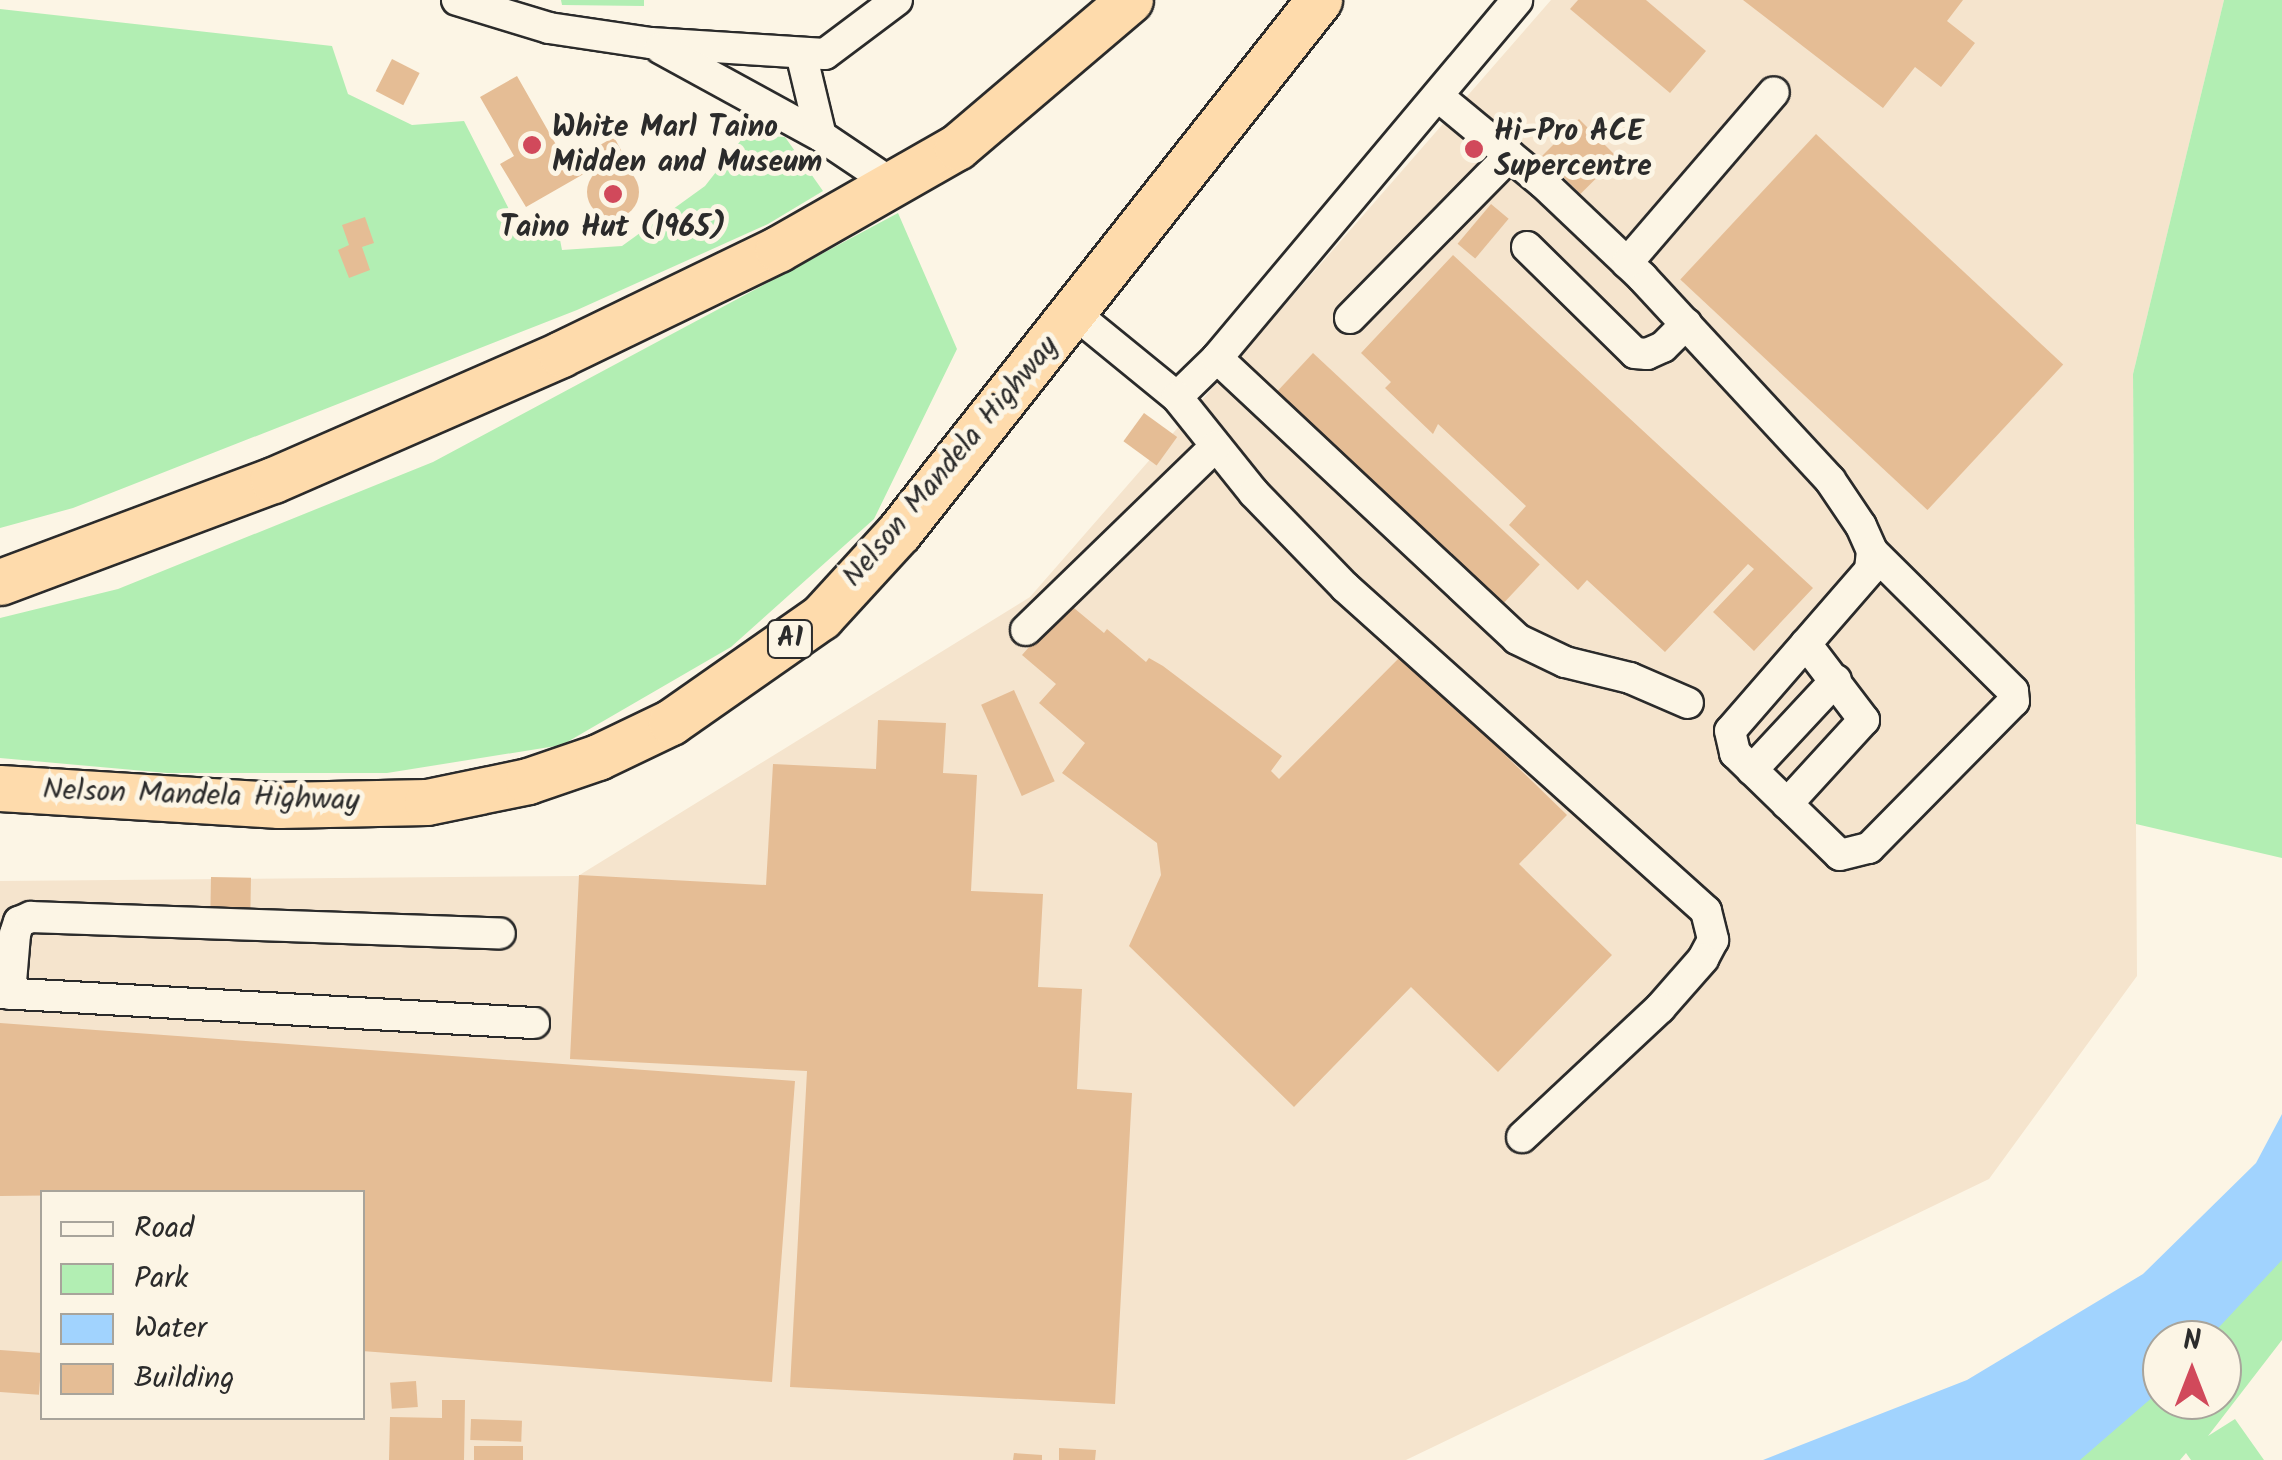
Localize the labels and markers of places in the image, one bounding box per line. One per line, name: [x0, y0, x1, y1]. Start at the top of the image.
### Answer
place label: White Marl Taino Midden and Museum: [552, 110, 822, 180]
place label: Hi-Pro ACE Supercentre: [1494, 114, 1652, 184]
marker: White Marl Taino Midden and Museum: [521, 134, 543, 156]
marker: Hi-Pro ACE Supercentre: [1463, 138, 1485, 160]
marker: Taino Hut (1965): [602, 183, 624, 205]
place label: Taino Hut (1965): [500, 210, 726, 246]

